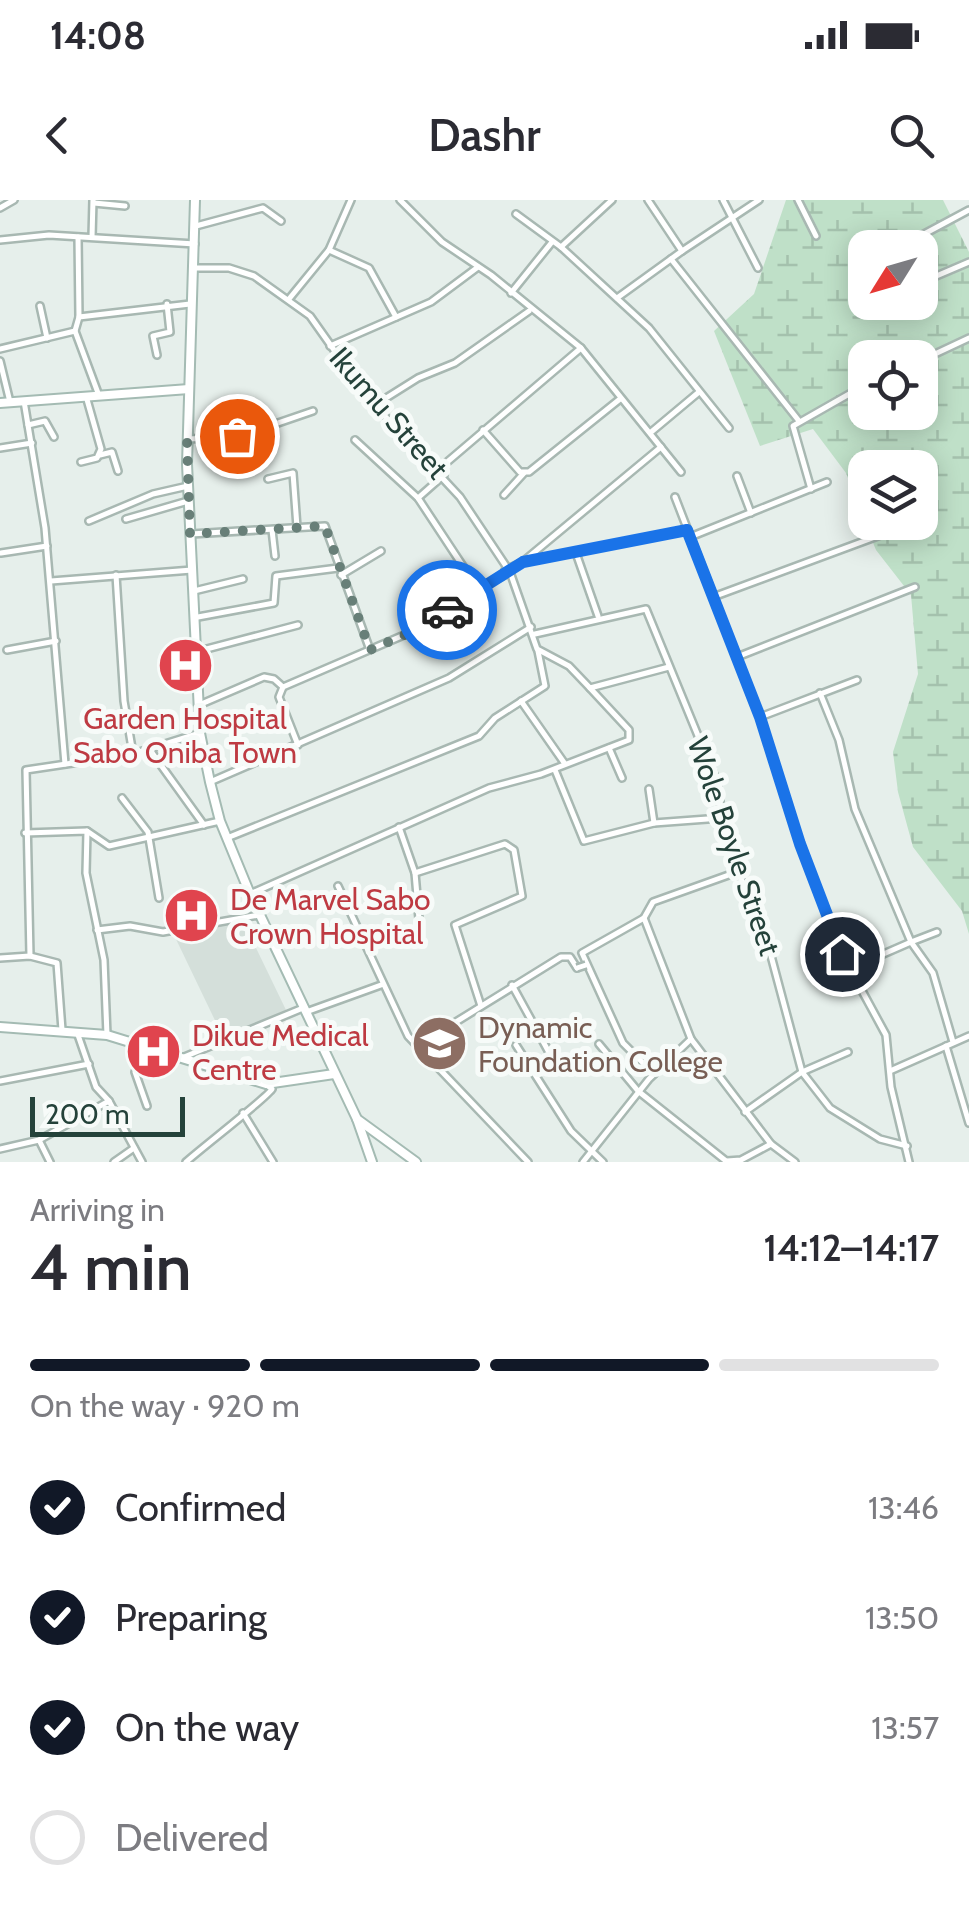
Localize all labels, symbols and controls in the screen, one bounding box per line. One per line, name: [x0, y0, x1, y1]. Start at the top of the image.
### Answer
text: 14:08: [50, 12, 146, 59]
icon: back: [30, 108, 85, 163]
text: Dashr: [428, 108, 541, 162]
icon: search: [884, 108, 939, 163]
north arrow: [848, 230, 938, 320]
map controls: [848, 230, 938, 540]
street label: Ikumu Street: [322, 340, 456, 486]
button: locate: [848, 340, 938, 430]
pin: [195, 394, 280, 479]
icon: bag: [210, 409, 265, 464]
button: layers: [848, 450, 938, 540]
courier: [397, 560, 497, 660]
icon: car: [420, 583, 475, 638]
hospital icon: Garden Hospital Sabo Oniba Town: [155, 636, 215, 696]
place label: Garden Hospital Sabo Oniba Town: [73, 700, 297, 771]
street label: Wole Boyle Street: [679, 732, 789, 960]
place label: De Marvel Sabo Crown Hospital: [230, 881, 431, 952]
hospital icon: De Marvel Sabo Crown Hospital: [161, 886, 221, 946]
pin: [800, 912, 885, 997]
icon: home: [815, 927, 870, 982]
place label: Dynamic Foundation College: [478, 1009, 723, 1080]
school or university icon: Dynamic Foundation College: [409, 1014, 469, 1074]
place label: Dikue Medical Centre: [192, 1017, 369, 1088]
hospital icon: Dikue Medical Centre: [123, 1022, 183, 1082]
scale bar: [30, 1092, 185, 1136]
text: 200 m: [45, 1097, 130, 1131]
text: Arriving in: [30, 1190, 165, 1229]
text: 14:12–14:17: [764, 1224, 939, 1271]
text: 4 min: [30, 1227, 192, 1306]
text: On the way · 920 m: [30, 1386, 300, 1425]
icon: check: [30, 1480, 85, 1535]
text: Confirmed: [115, 1484, 286, 1531]
text: 13:46: [868, 1488, 939, 1527]
icon: check: [30, 1590, 85, 1645]
text: Preparing: [115, 1594, 267, 1641]
text: 13:50: [865, 1598, 939, 1637]
icon: check: [30, 1700, 85, 1755]
text: On the way: [115, 1704, 299, 1751]
text: 13:57: [871, 1708, 939, 1747]
text: Delivered: [115, 1814, 269, 1861]

